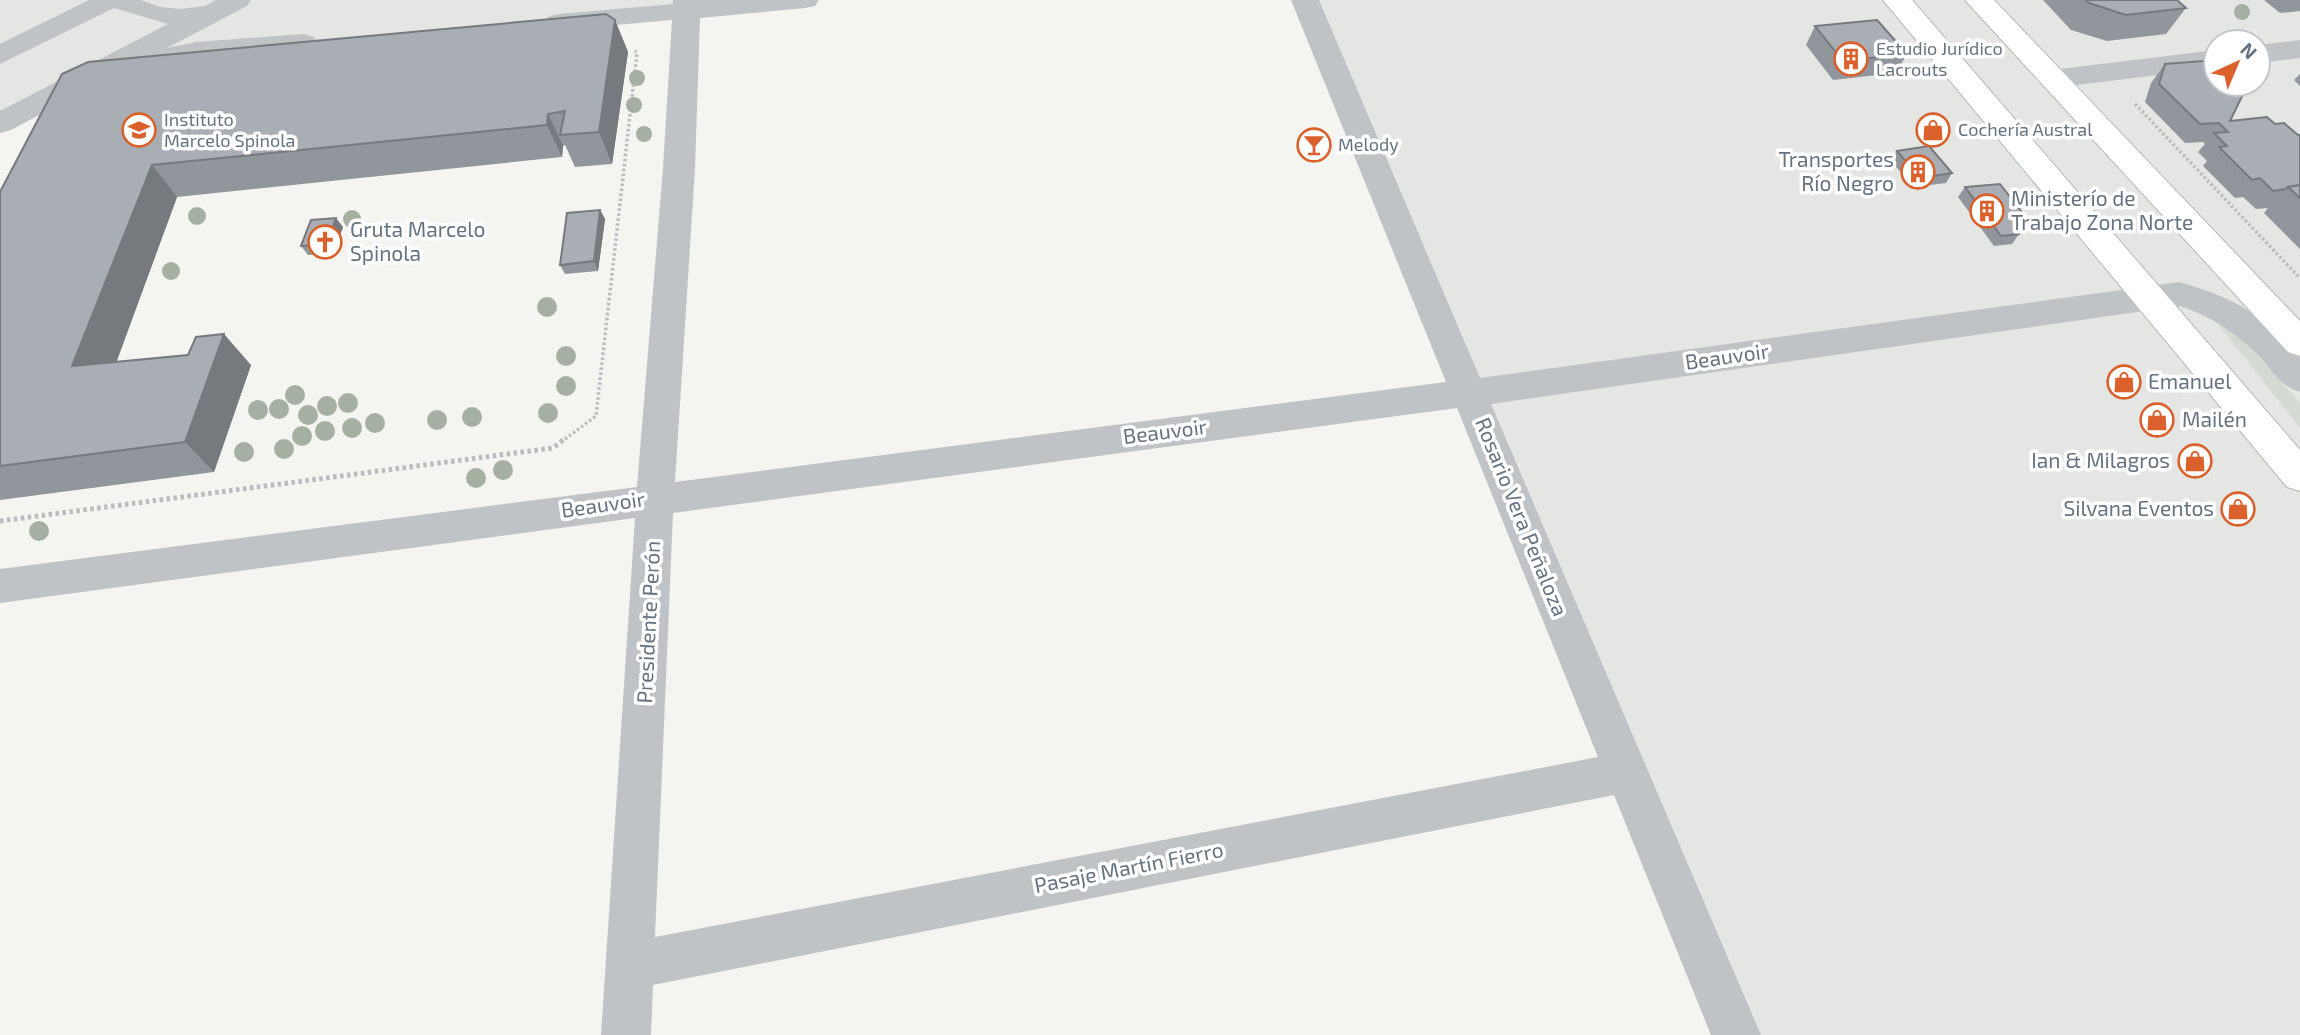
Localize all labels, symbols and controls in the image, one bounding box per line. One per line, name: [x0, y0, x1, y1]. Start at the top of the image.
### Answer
north arrow: [2202, 28, 2272, 98]
place label: Estudio Jurídico Lacrouts: [1876, 37, 2003, 80]
text: N: [2236, 37, 2262, 63]
building icon: Estudio Jurídico Lacrouts: [1832, 40, 1870, 78]
place label: Instituto Marcelo Spinola: [164, 108, 295, 151]
school or university icon: Instituto Marcelo Spinola: [120, 111, 158, 149]
shop icon: Cochería Austral: [1914, 111, 1952, 149]
place label: Cochería Austral: [1958, 118, 2093, 140]
bar icon: Melody: [1295, 126, 1333, 164]
place label: Melody: [1338, 133, 1399, 155]
place label: Transportes Río Negro: [1778, 146, 1894, 195]
building icon: Transportes Río Negro: [1899, 153, 1937, 191]
place label: Ministerío de Trabajo Zona Norte: [2011, 185, 2193, 235]
building icon: Ministerío de Trabajo Zona Norte: [1968, 192, 2006, 230]
place label: Gruta Marcelo Spinola: [350, 216, 485, 265]
church icon: Gruta Marcelo Spinola: [306, 223, 344, 261]
street label: Beauvoir: [1683, 337, 1771, 374]
shop icon: Emanuel: [2105, 363, 2143, 401]
place label: Emanuel: [2148, 368, 2232, 393]
shop icon: Mailén: [2138, 401, 2176, 439]
place label: Mailén: [2182, 406, 2247, 431]
street label: Beauvoir: [1121, 413, 1209, 448]
street label: Rosario Vera Peñaloza: [1471, 413, 1574, 620]
shop icon: Ian & Milagros: [2176, 442, 2214, 480]
place label: Ian & Milagros: [2031, 447, 2170, 472]
street label: Beauvoir: [559, 485, 647, 522]
shop icon: Silvana Eventos: [2219, 490, 2257, 528]
place label: Silvana Eventos: [2063, 495, 2214, 520]
street label: Presidente Perón: [631, 540, 664, 704]
street label: Pasaje Martín Fierro: [1032, 836, 1226, 898]

